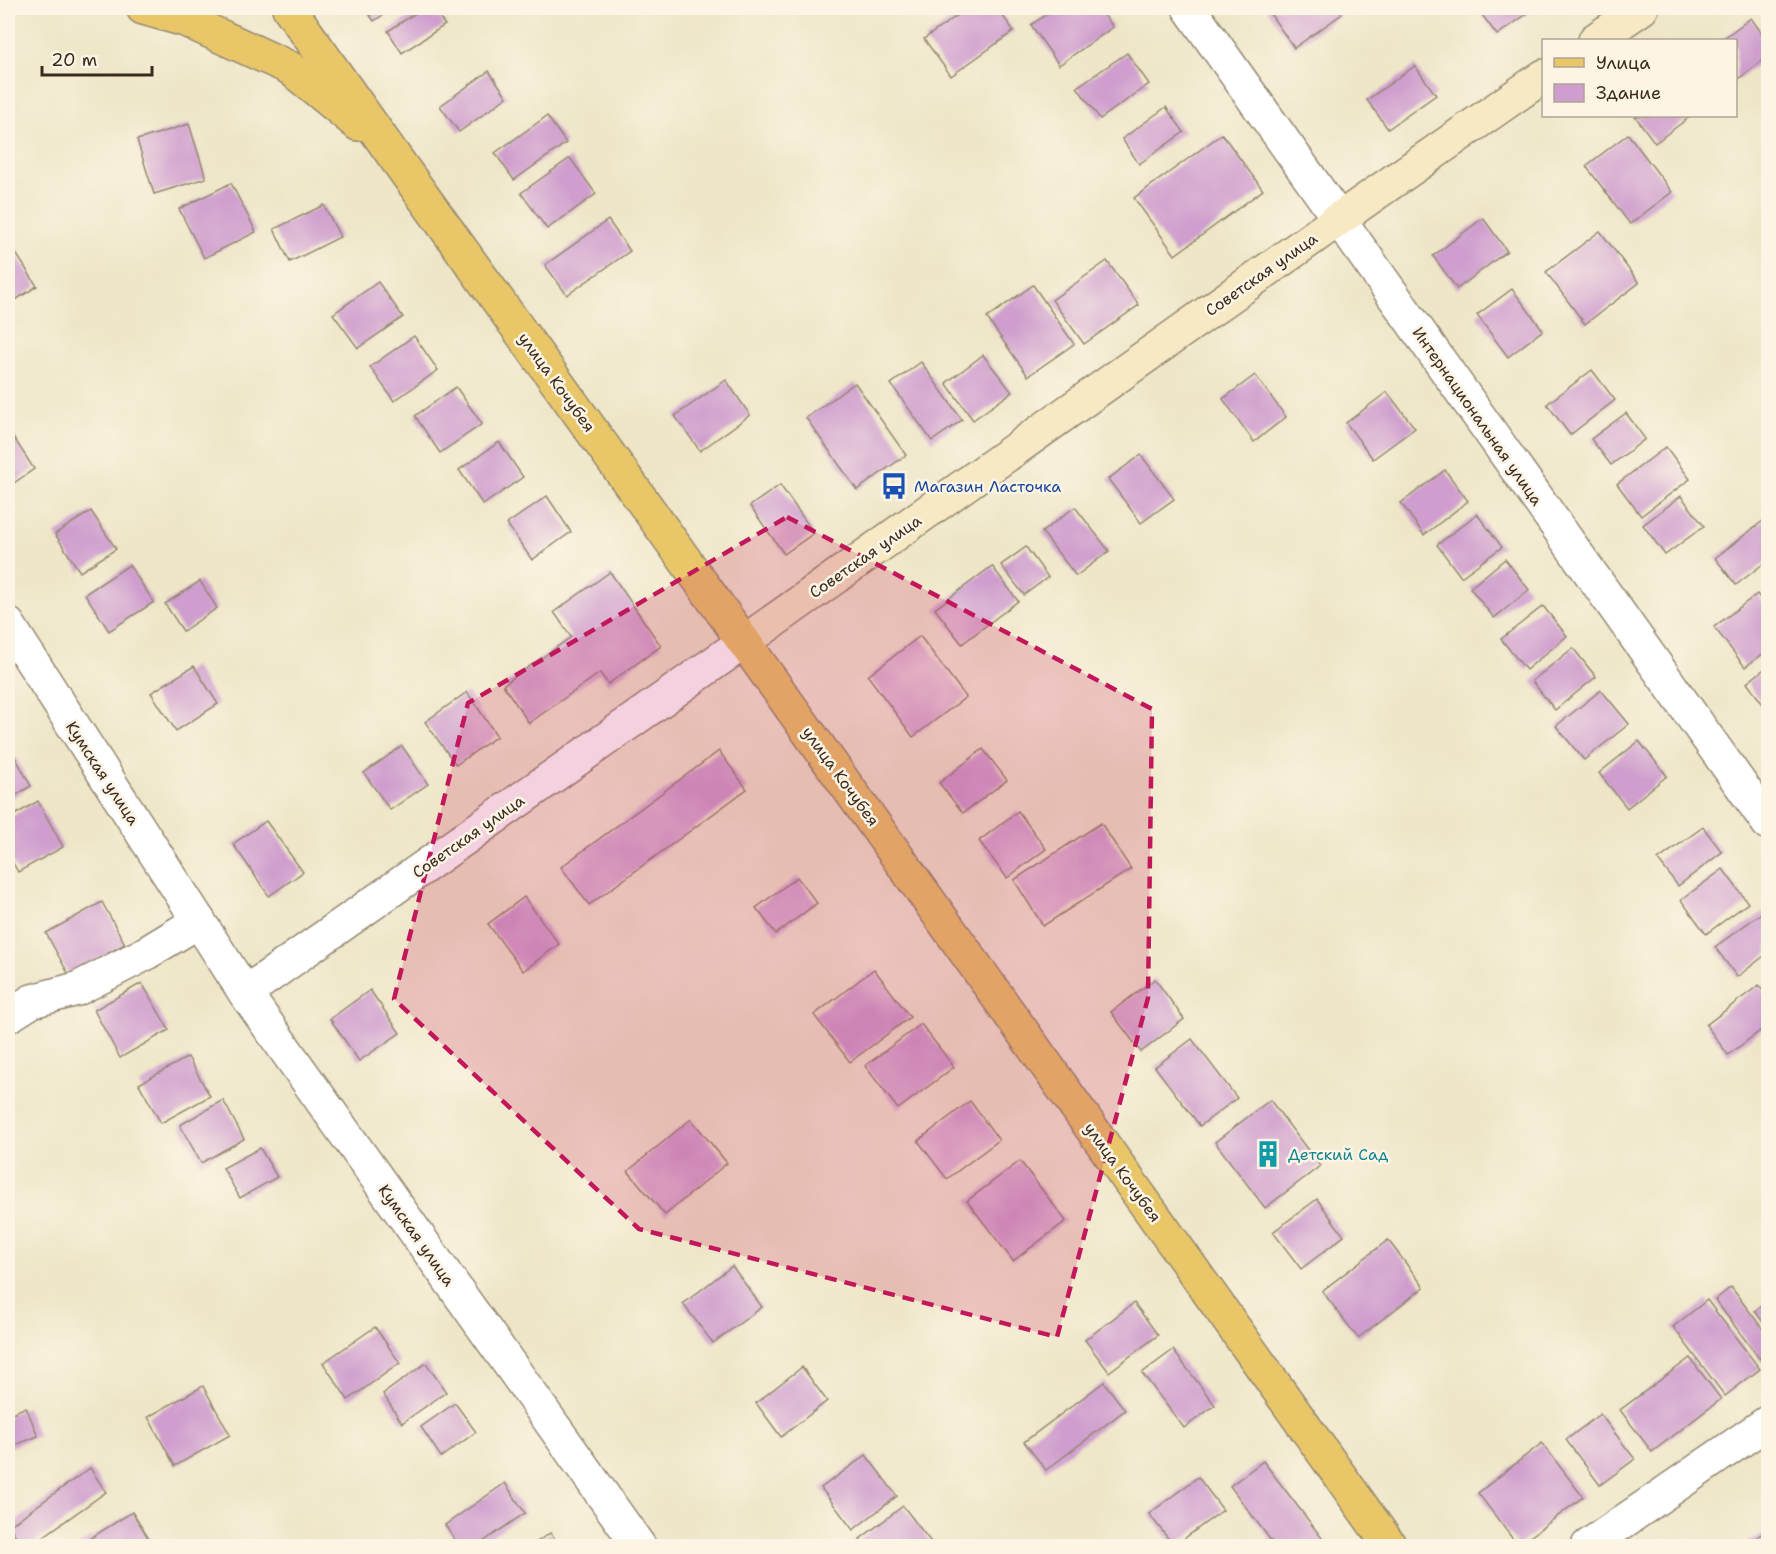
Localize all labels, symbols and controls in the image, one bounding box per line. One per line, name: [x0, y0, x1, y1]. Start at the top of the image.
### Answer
scale bar: [42, 39, 152, 77]
legend: [1542, 39, 1737, 117]
text: 20 m: [51, 48, 97, 72]
text: Улица: [1596, 51, 1650, 75]
text: Здание: [1596, 81, 1661, 105]
street label: Советская улица: [1201, 228, 1322, 321]
street label: Интернациональная улица: [1408, 323, 1547, 510]
street label: улица Кочубея: [513, 328, 600, 436]
bus stop icon: Магазин Ласточка: [879, 471, 909, 501]
place label: Магазин Ласточка: [914, 476, 1061, 497]
street label: Советская улица: [805, 510, 926, 603]
street label: Кумская улица: [61, 717, 144, 829]
street label: улица Кочубея: [797, 722, 884, 830]
street label: Советская улица: [408, 790, 529, 883]
street label: улица Кочубея: [1079, 1118, 1166, 1226]
building icon: Детский Сад: [1253, 1139, 1283, 1169]
place label: Детский Сад: [1288, 1144, 1388, 1165]
street label: Кумская улица: [374, 1180, 460, 1290]

